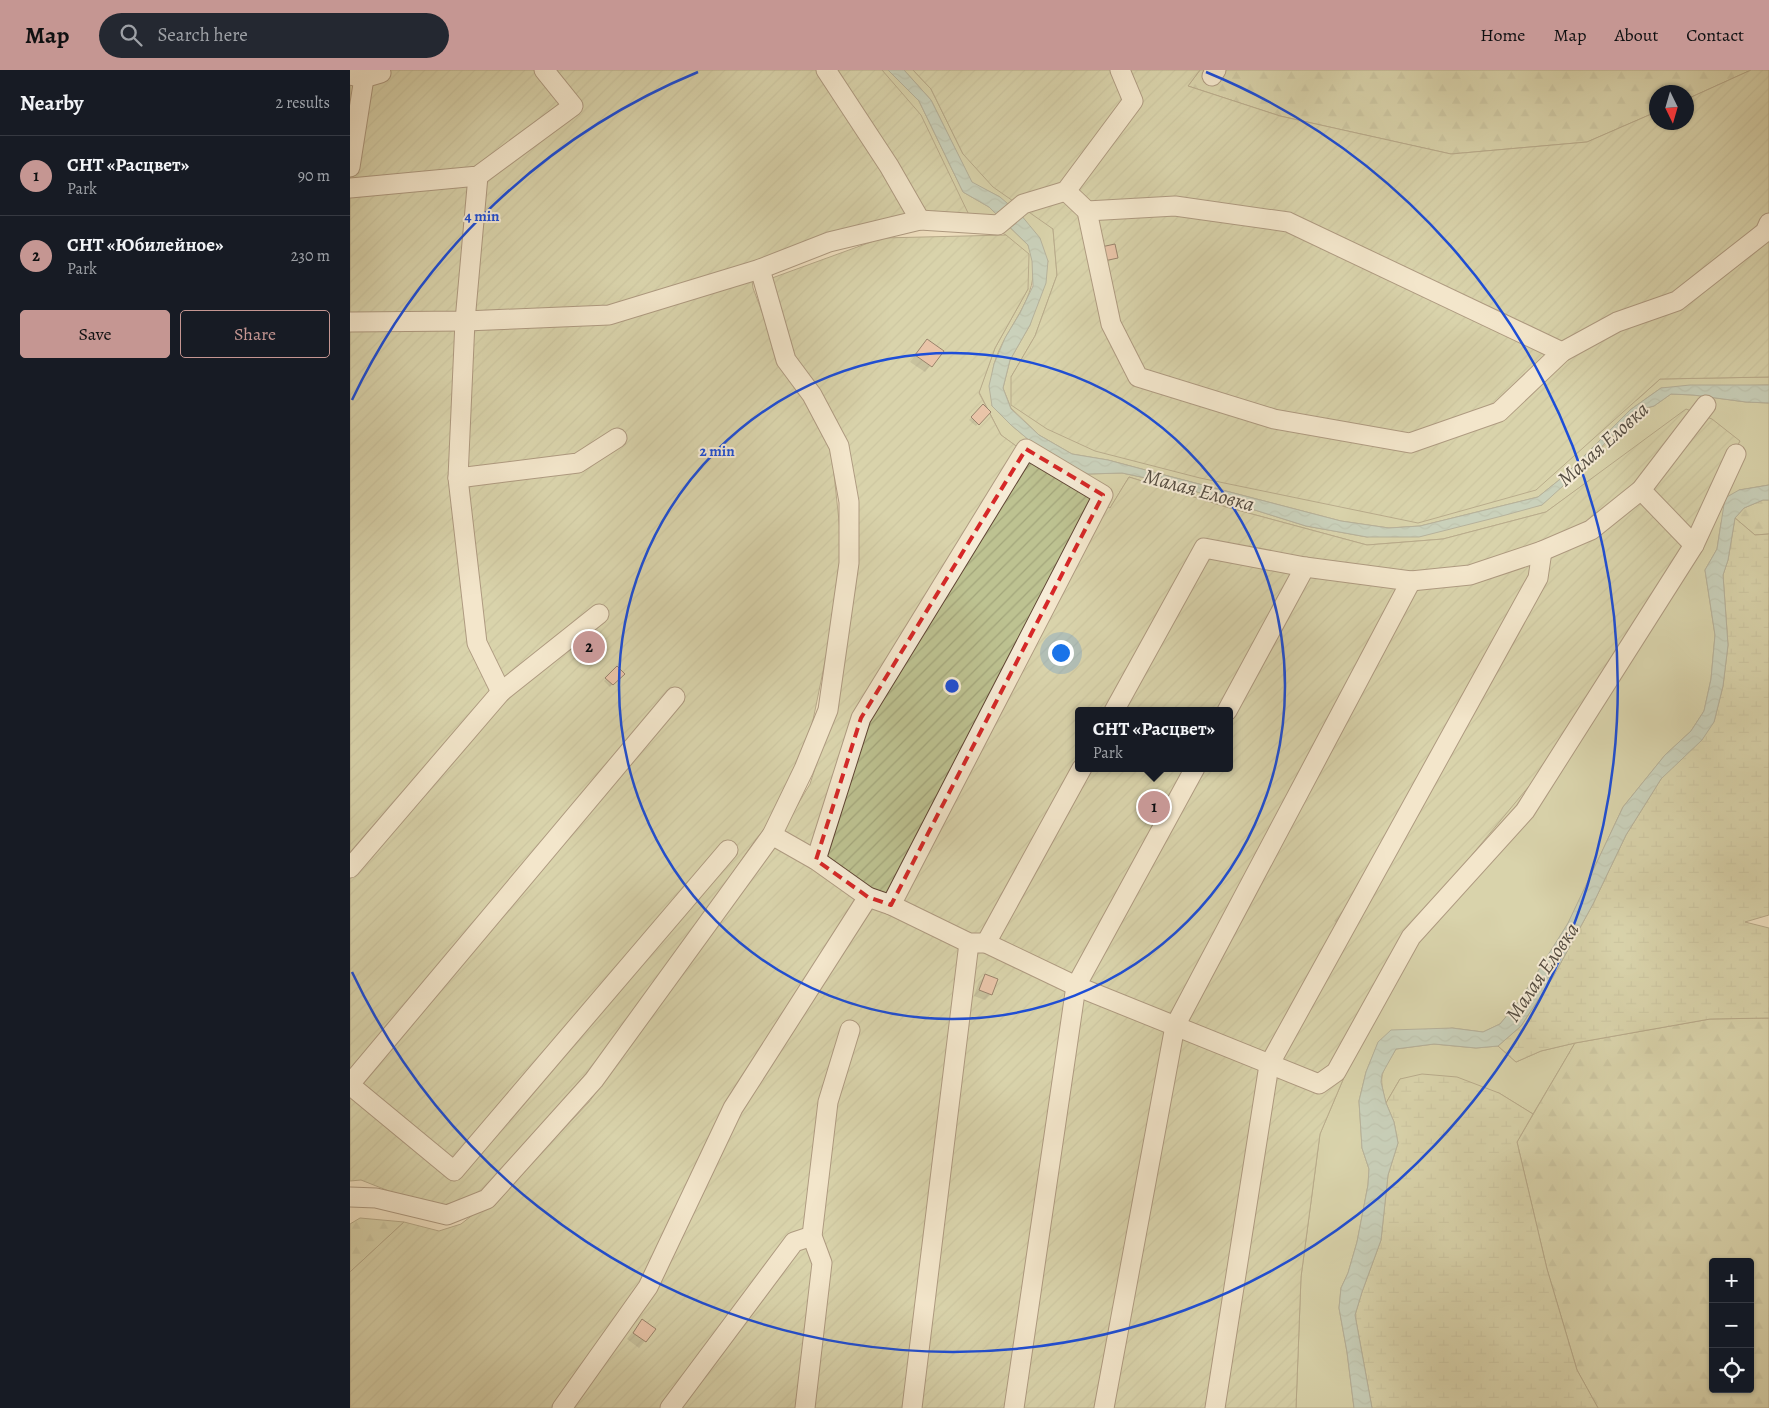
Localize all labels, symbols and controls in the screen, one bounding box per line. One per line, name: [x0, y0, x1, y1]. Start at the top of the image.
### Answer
search box: [99, 13, 449, 58]
text: Map: [25, 19, 69, 51]
icon: search: [117, 21, 145, 49]
text: Search here: [157, 22, 248, 48]
text: Home: [1480, 23, 1525, 47]
text: Map: [1553, 23, 1586, 47]
text: About: [1614, 23, 1658, 47]
text: Contact: [1686, 23, 1744, 47]
north arrow: [1649, 85, 1694, 130]
text: Nearby: [20, 89, 83, 117]
text: 2 results: [275, 92, 330, 114]
text: СНТ «Расцвет»: [67, 152, 189, 178]
text: 1: [33, 165, 39, 187]
text: 90 m: [298, 165, 330, 187]
text: Park: [67, 178, 97, 200]
text: 4 min: [464, 206, 500, 226]
text: СНТ «Юбилейное»: [67, 232, 224, 258]
text: 2: [32, 245, 40, 267]
text: 230 m: [291, 245, 330, 267]
text: Park: [67, 258, 97, 280]
button: Save: [20, 310, 170, 358]
button: Share: [180, 310, 330, 358]
water label: Малая Еловка: [1551, 395, 1655, 493]
text: 2 min: [699, 441, 735, 461]
water label: Малая Еловка: [1140, 462, 1258, 518]
pin: 2: [573, 628, 605, 666]
your location: [1048, 640, 1074, 666]
centre of rings: [943, 677, 961, 695]
popup: [1075, 707, 1233, 772]
text: СНТ «Расцвет»: [1093, 716, 1215, 742]
text: Park: [1093, 742, 1123, 764]
pin: 1: [1138, 788, 1170, 826]
water label: Малая Еловка: [1499, 917, 1586, 1027]
map controls: [1709, 1258, 1754, 1393]
button: +: [1709, 1258, 1754, 1303]
button: −: [1709, 1303, 1754, 1348]
button: locate: [1709, 1348, 1754, 1393]

